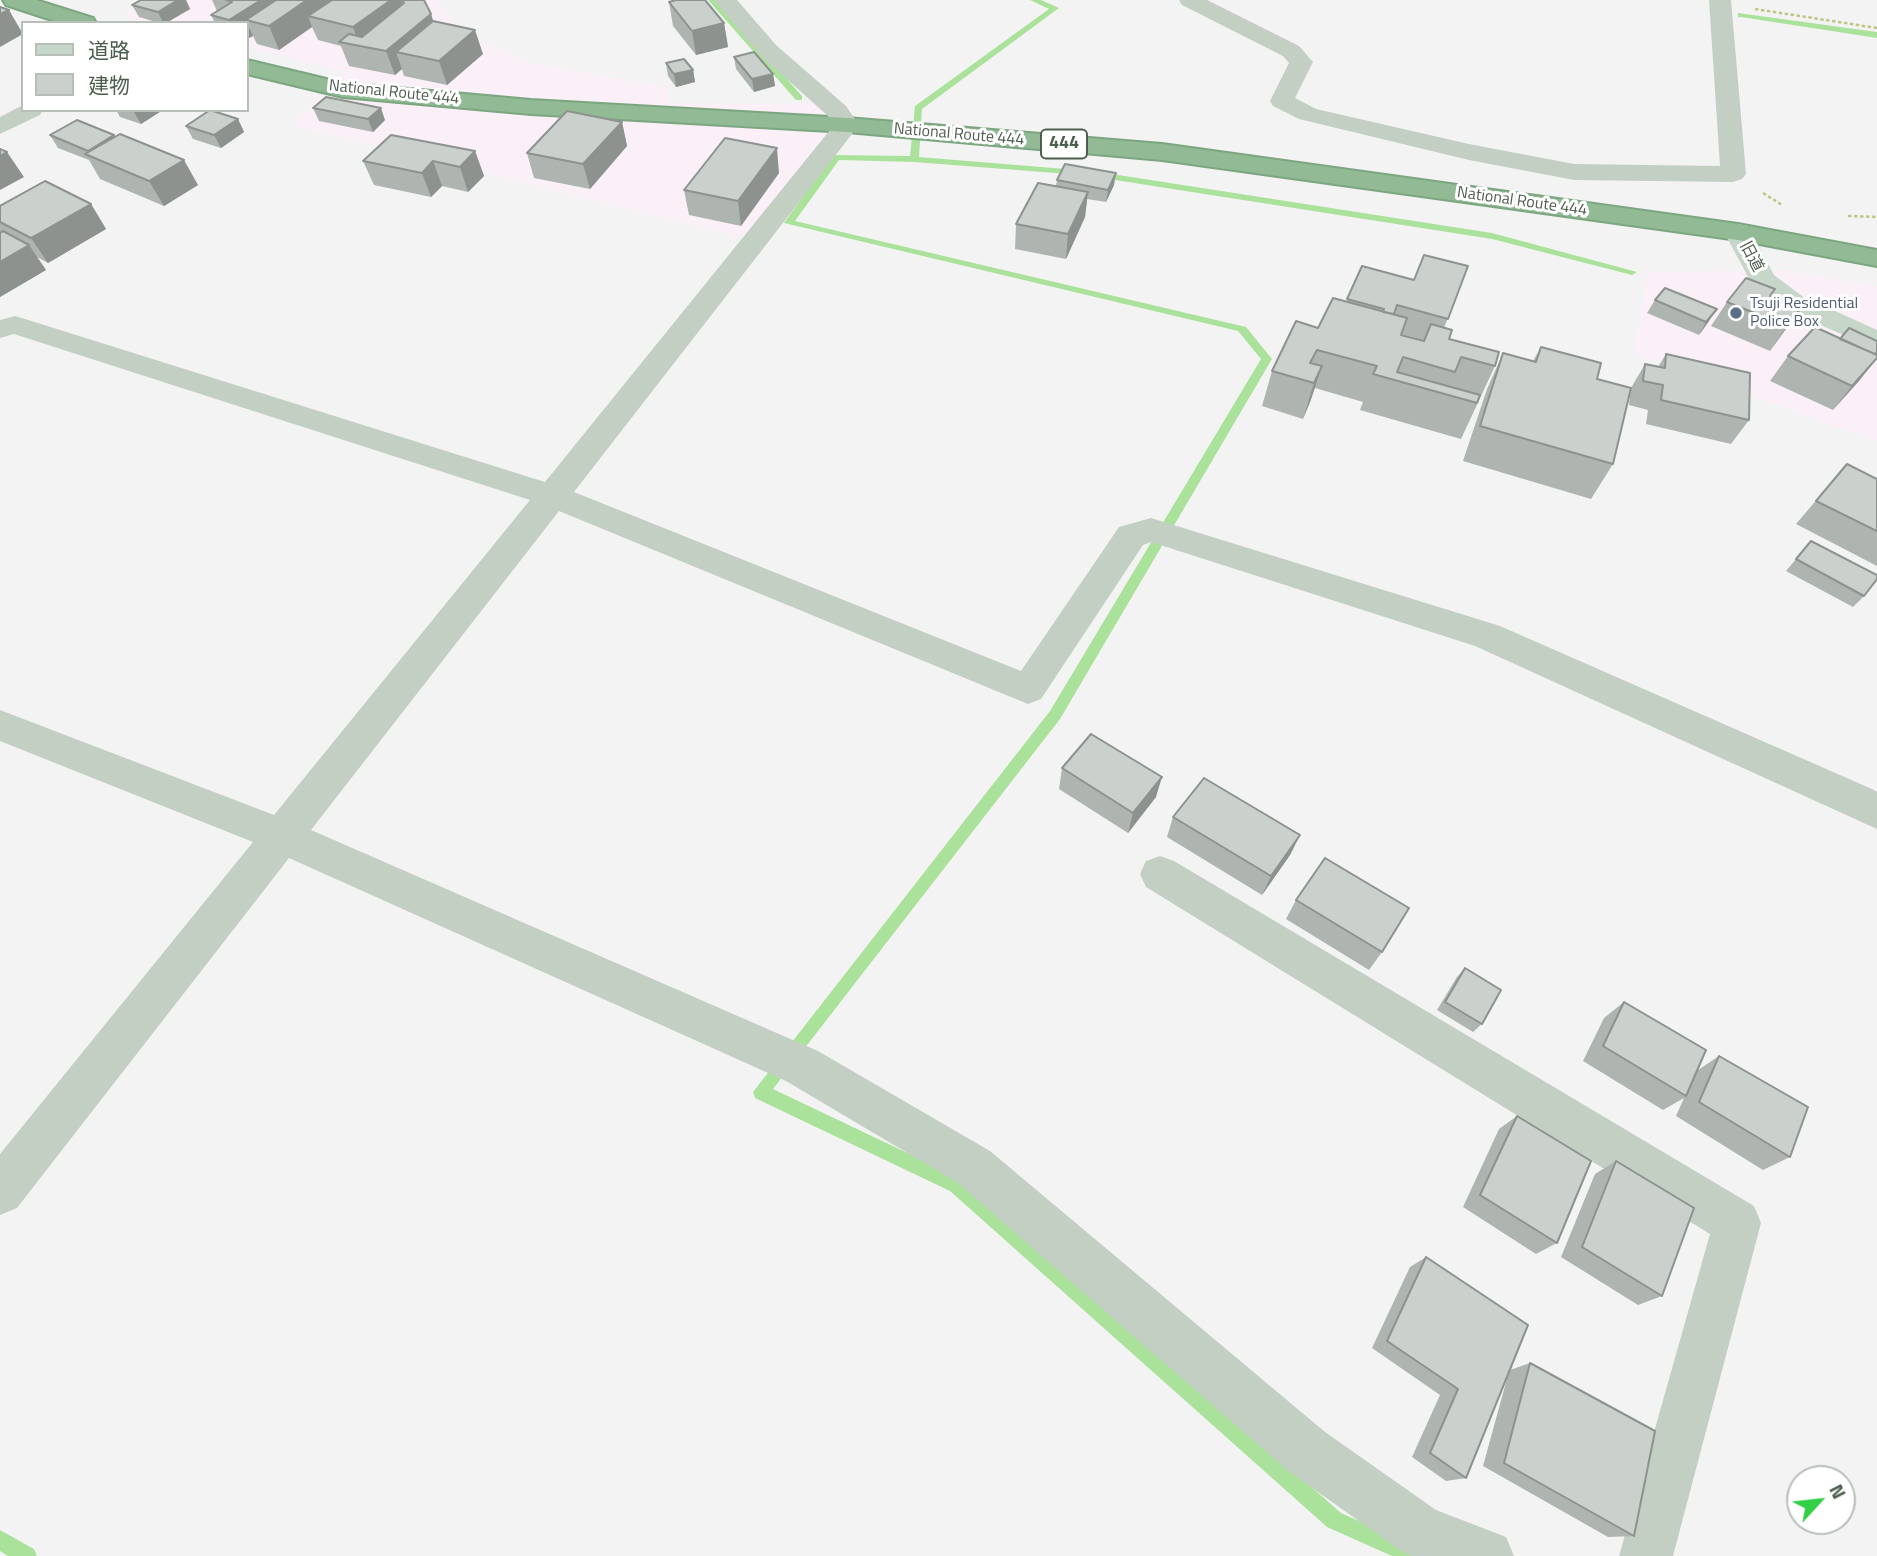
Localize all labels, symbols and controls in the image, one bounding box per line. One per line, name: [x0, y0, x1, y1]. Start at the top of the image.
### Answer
legend: [21, 21, 248, 112]
text: 道路: [88, 34, 130, 66]
text: 建物: [88, 69, 130, 101]
street label: National Route 444: [328, 77, 460, 109]
street label: National Route 444: [893, 120, 1025, 150]
road number: 444: [1041, 130, 1087, 159]
street label: National Route 444: [1456, 183, 1588, 221]
street label: 旧道: [1735, 238, 1767, 276]
place label: Tsuji Residential Police Box: [1750, 294, 1858, 332]
marker: Tsuji Residential Police Box: [1728, 305, 1744, 321]
north arrow: [1786, 1465, 1856, 1535]
text: N: [1822, 1479, 1854, 1504]

